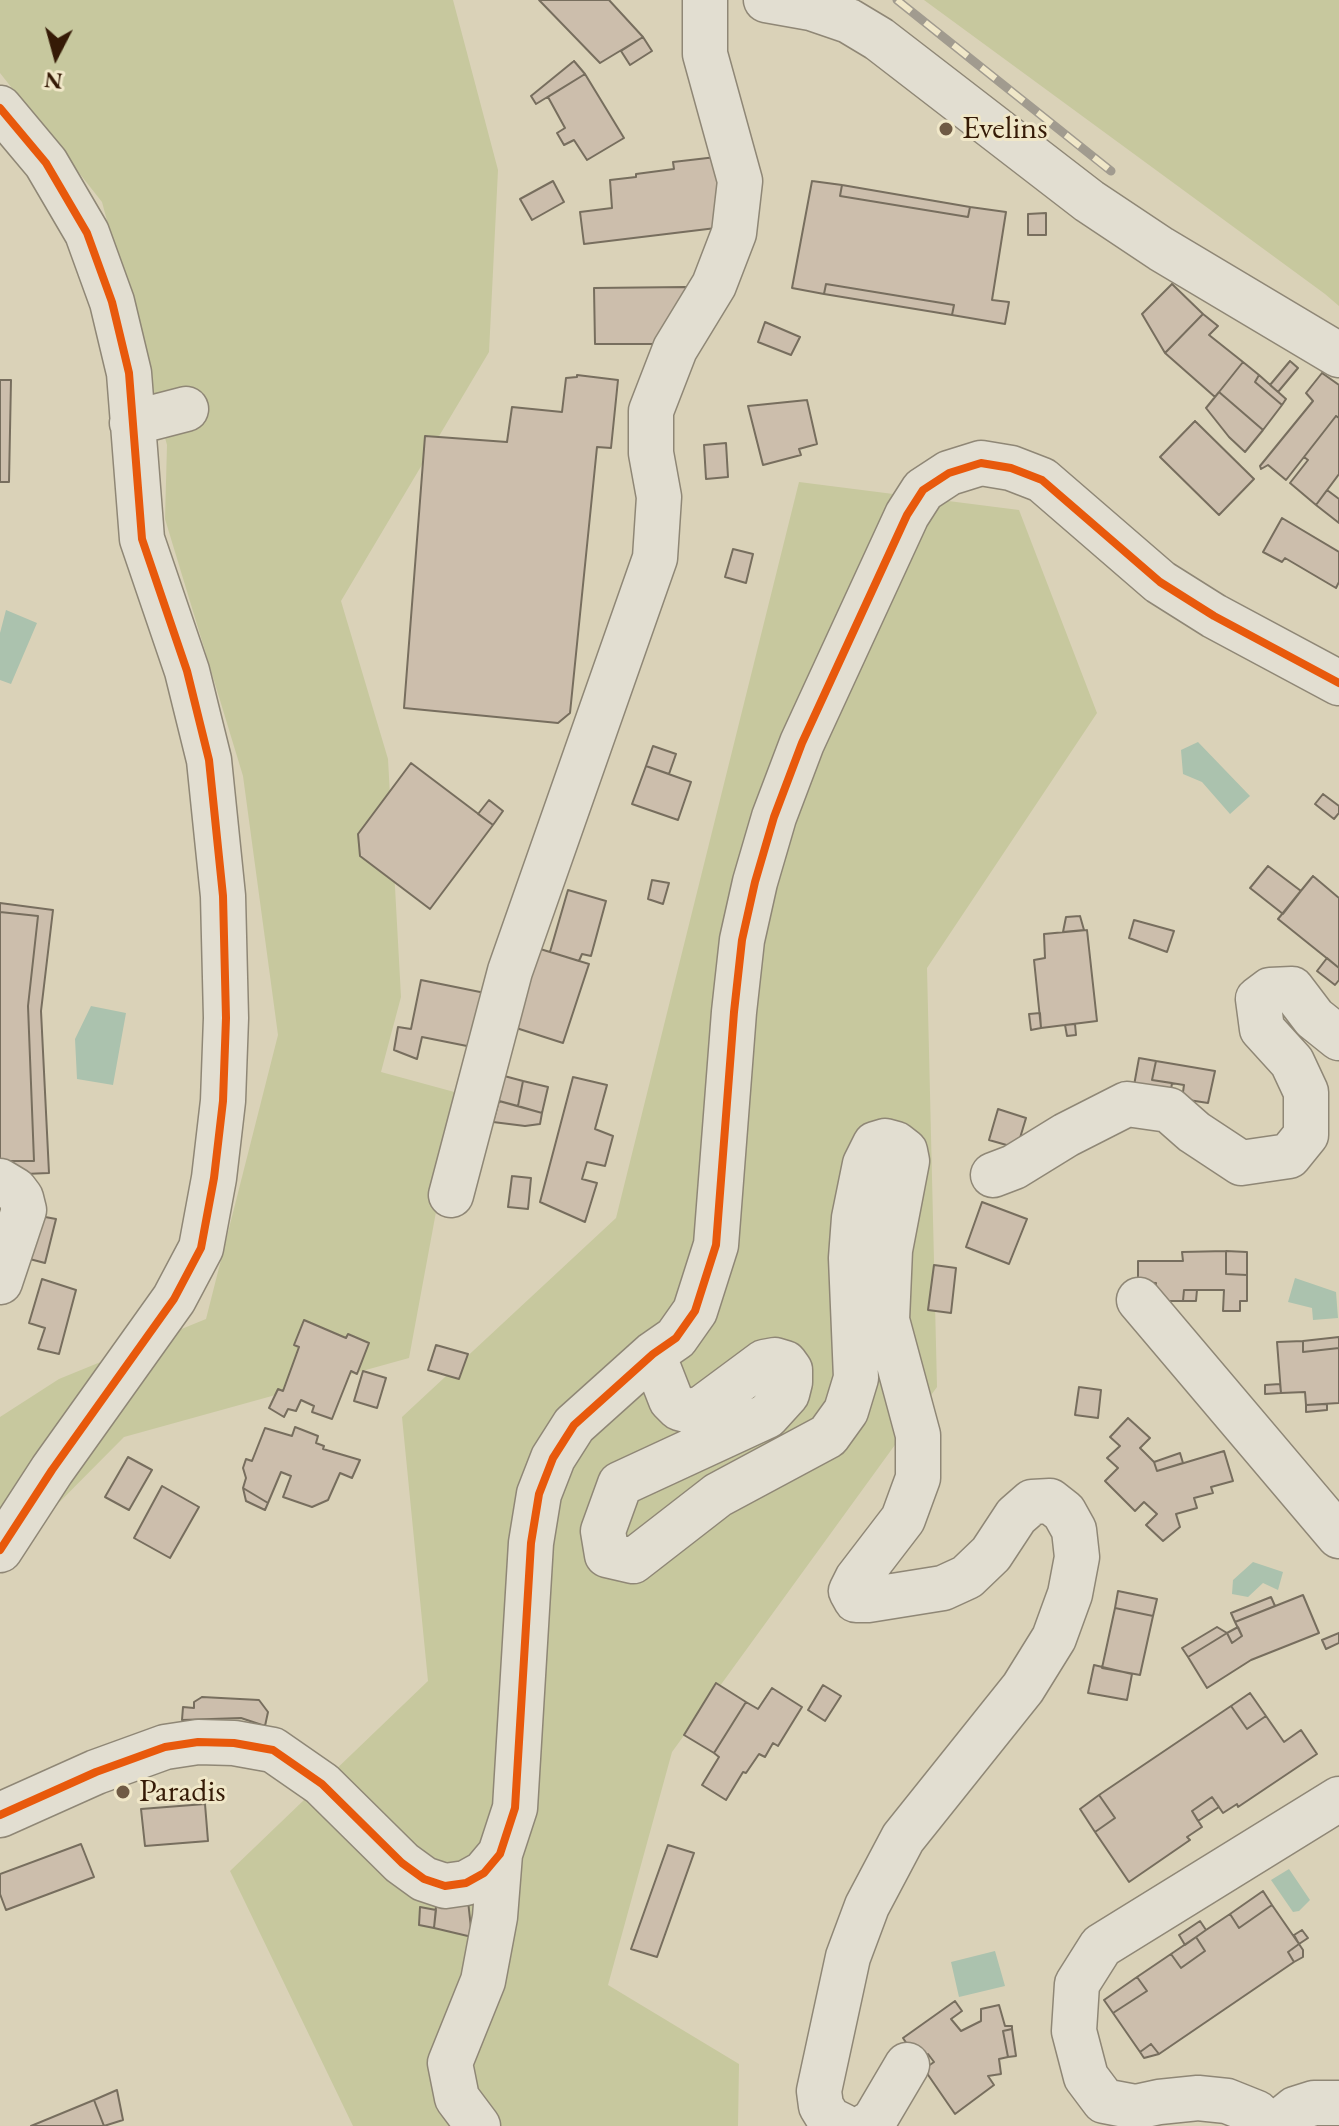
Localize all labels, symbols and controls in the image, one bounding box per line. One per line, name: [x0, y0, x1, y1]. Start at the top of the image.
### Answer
north arrow: [16, 16, 96, 96]
text: N: [43, 65, 64, 96]
place label: Evelins: [962, 110, 1048, 148]
marker: Evelins: [937, 120, 955, 138]
place label: Paradis: [139, 1773, 226, 1811]
marker: Paradis: [114, 1783, 132, 1801]

